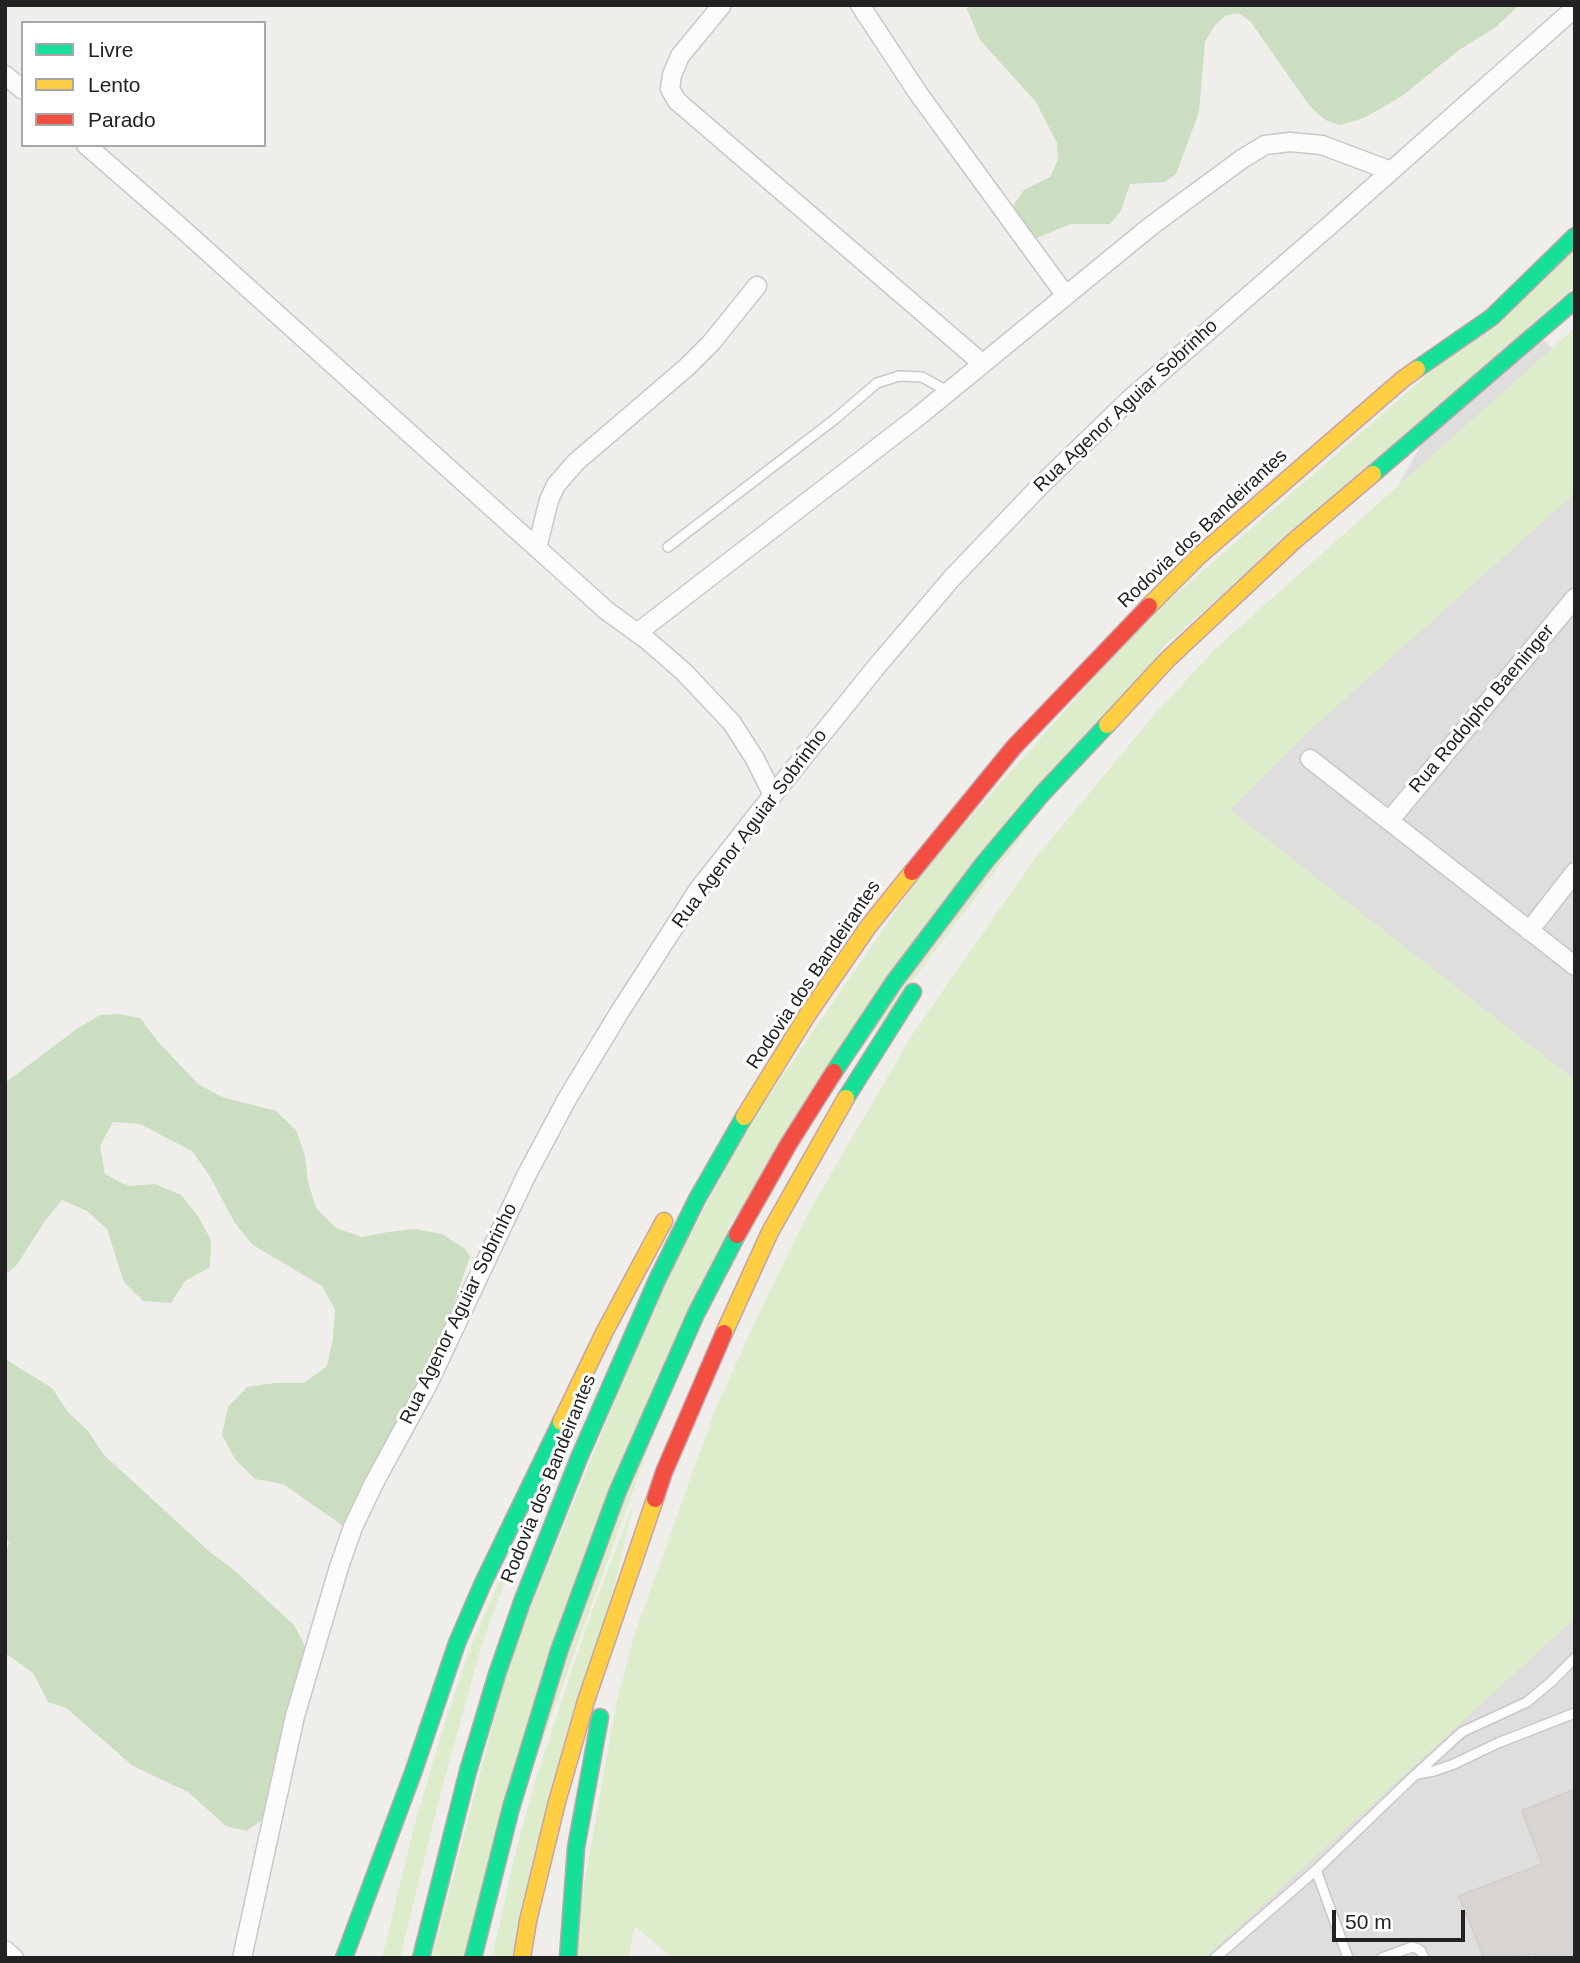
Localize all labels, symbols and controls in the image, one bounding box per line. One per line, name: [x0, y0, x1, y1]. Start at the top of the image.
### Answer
legend: [21, 21, 266, 147]
text: Livre: [88, 38, 134, 61]
text: Lento: [88, 73, 141, 96]
text: Parado: [88, 108, 156, 131]
street label: Rua Agenor Aguiar Sobrinho: [1029, 315, 1223, 497]
street label: Rodovia dos Bandeirantes: [1114, 445, 1292, 613]
street label: Rua Rodolpho Baeninger: [1405, 620, 1559, 798]
street label: Rua Agenor Aguiar Sobrinho: [668, 725, 832, 933]
street label: Rodovia dos Bandeirantes: [742, 876, 886, 1074]
street label: Rua Agenor Aguiar Sobrinho: [396, 1200, 522, 1428]
street label: Rodovia dos Bandeirantes: [497, 1371, 601, 1587]
scale bar: [1335, 1896, 1468, 1940]
text: 50 m: [1345, 1910, 1392, 1933]

